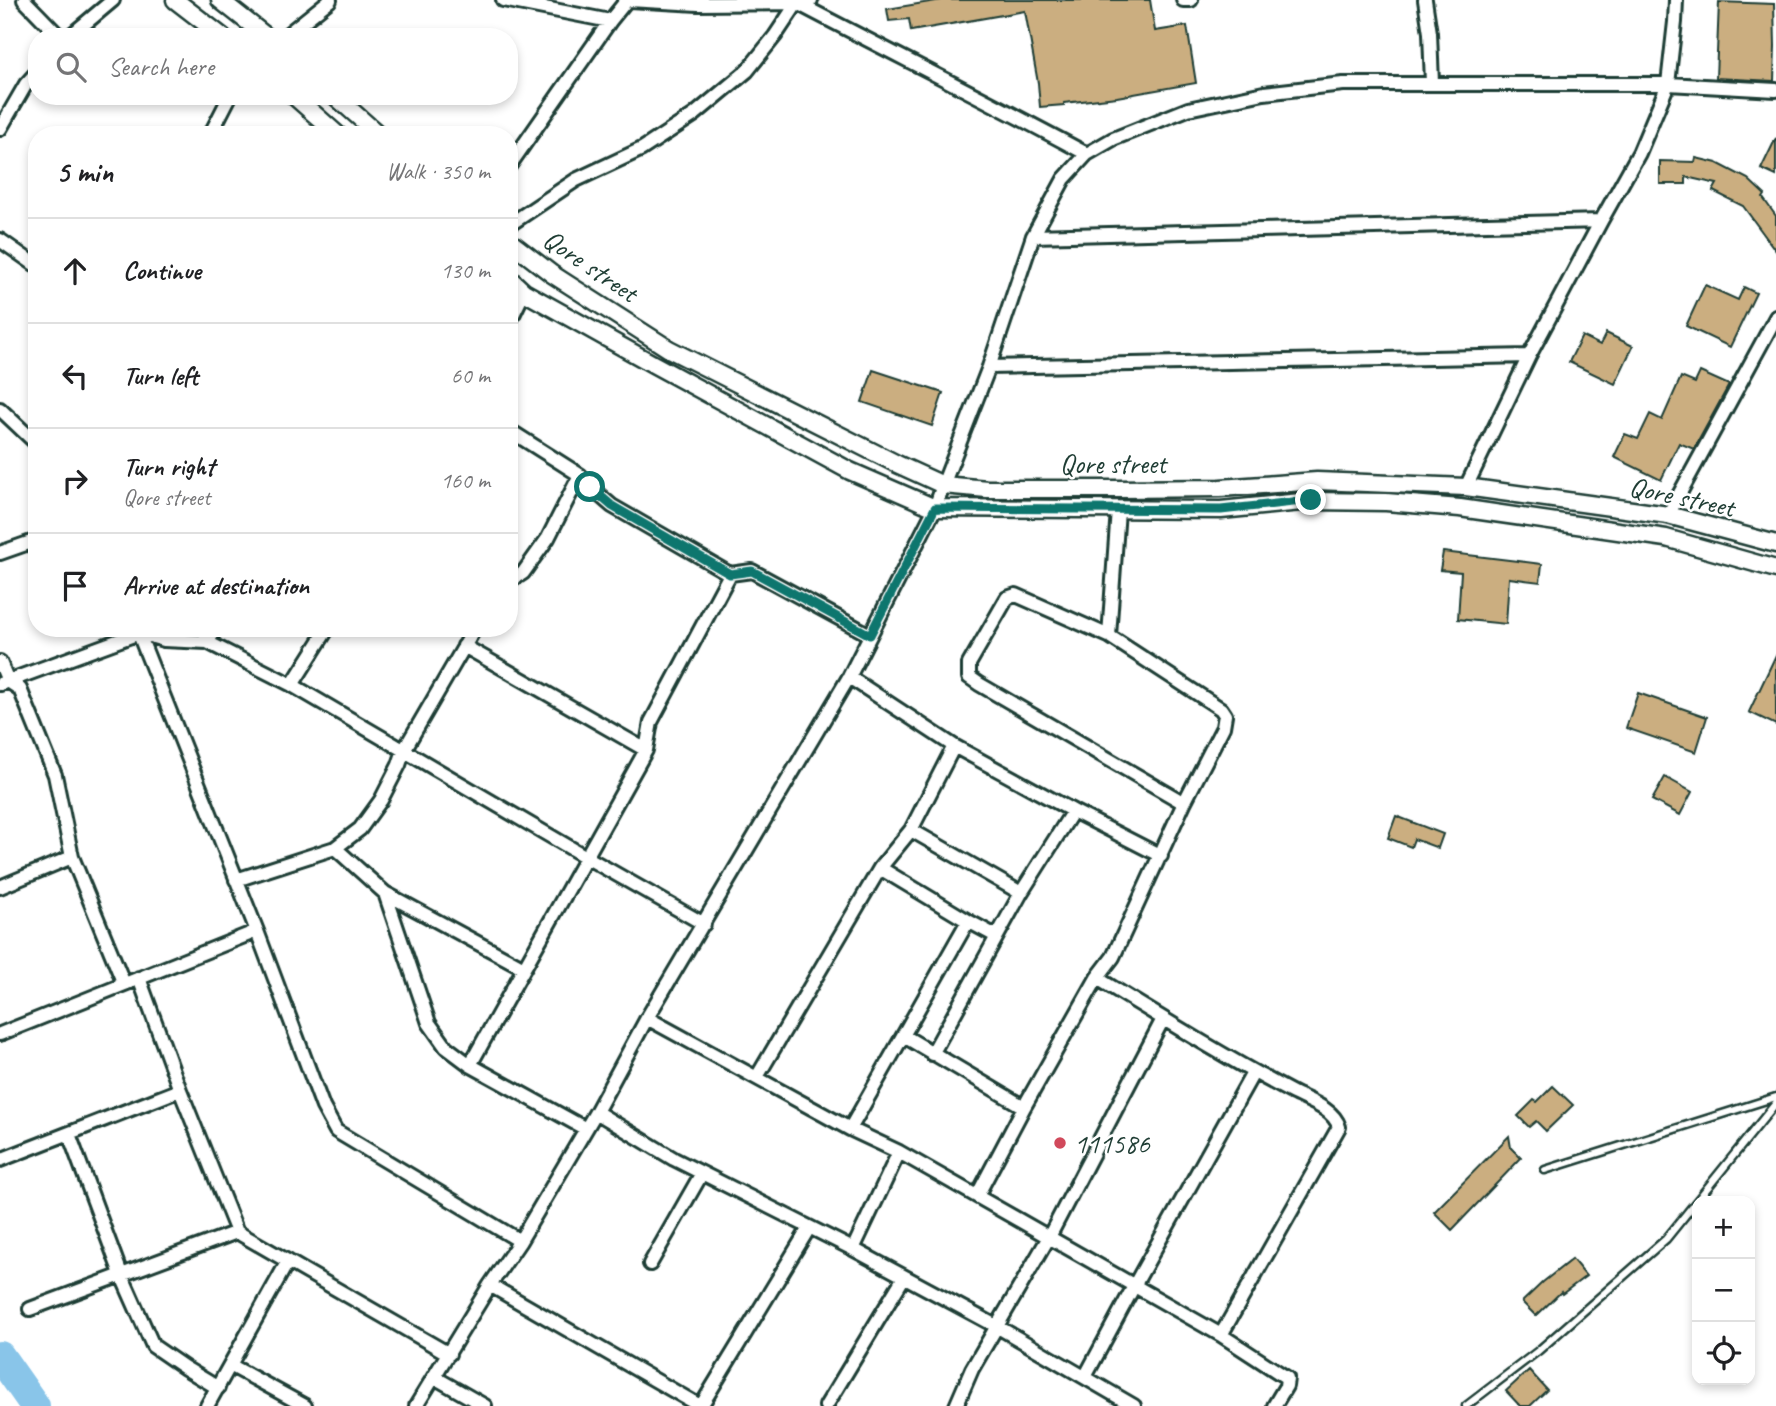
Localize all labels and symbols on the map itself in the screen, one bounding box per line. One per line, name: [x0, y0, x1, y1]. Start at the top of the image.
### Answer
street label: Qore street: [537, 221, 647, 311]
street label: Qore street: [1060, 446, 1169, 481]
street label: Qore street: [1626, 468, 1740, 525]
route start: [574, 471, 605, 502]
route end: [1295, 484, 1326, 515]
place label: 111586: [1074, 1126, 1151, 1161]
marker: 111586: [1052, 1135, 1068, 1151]

